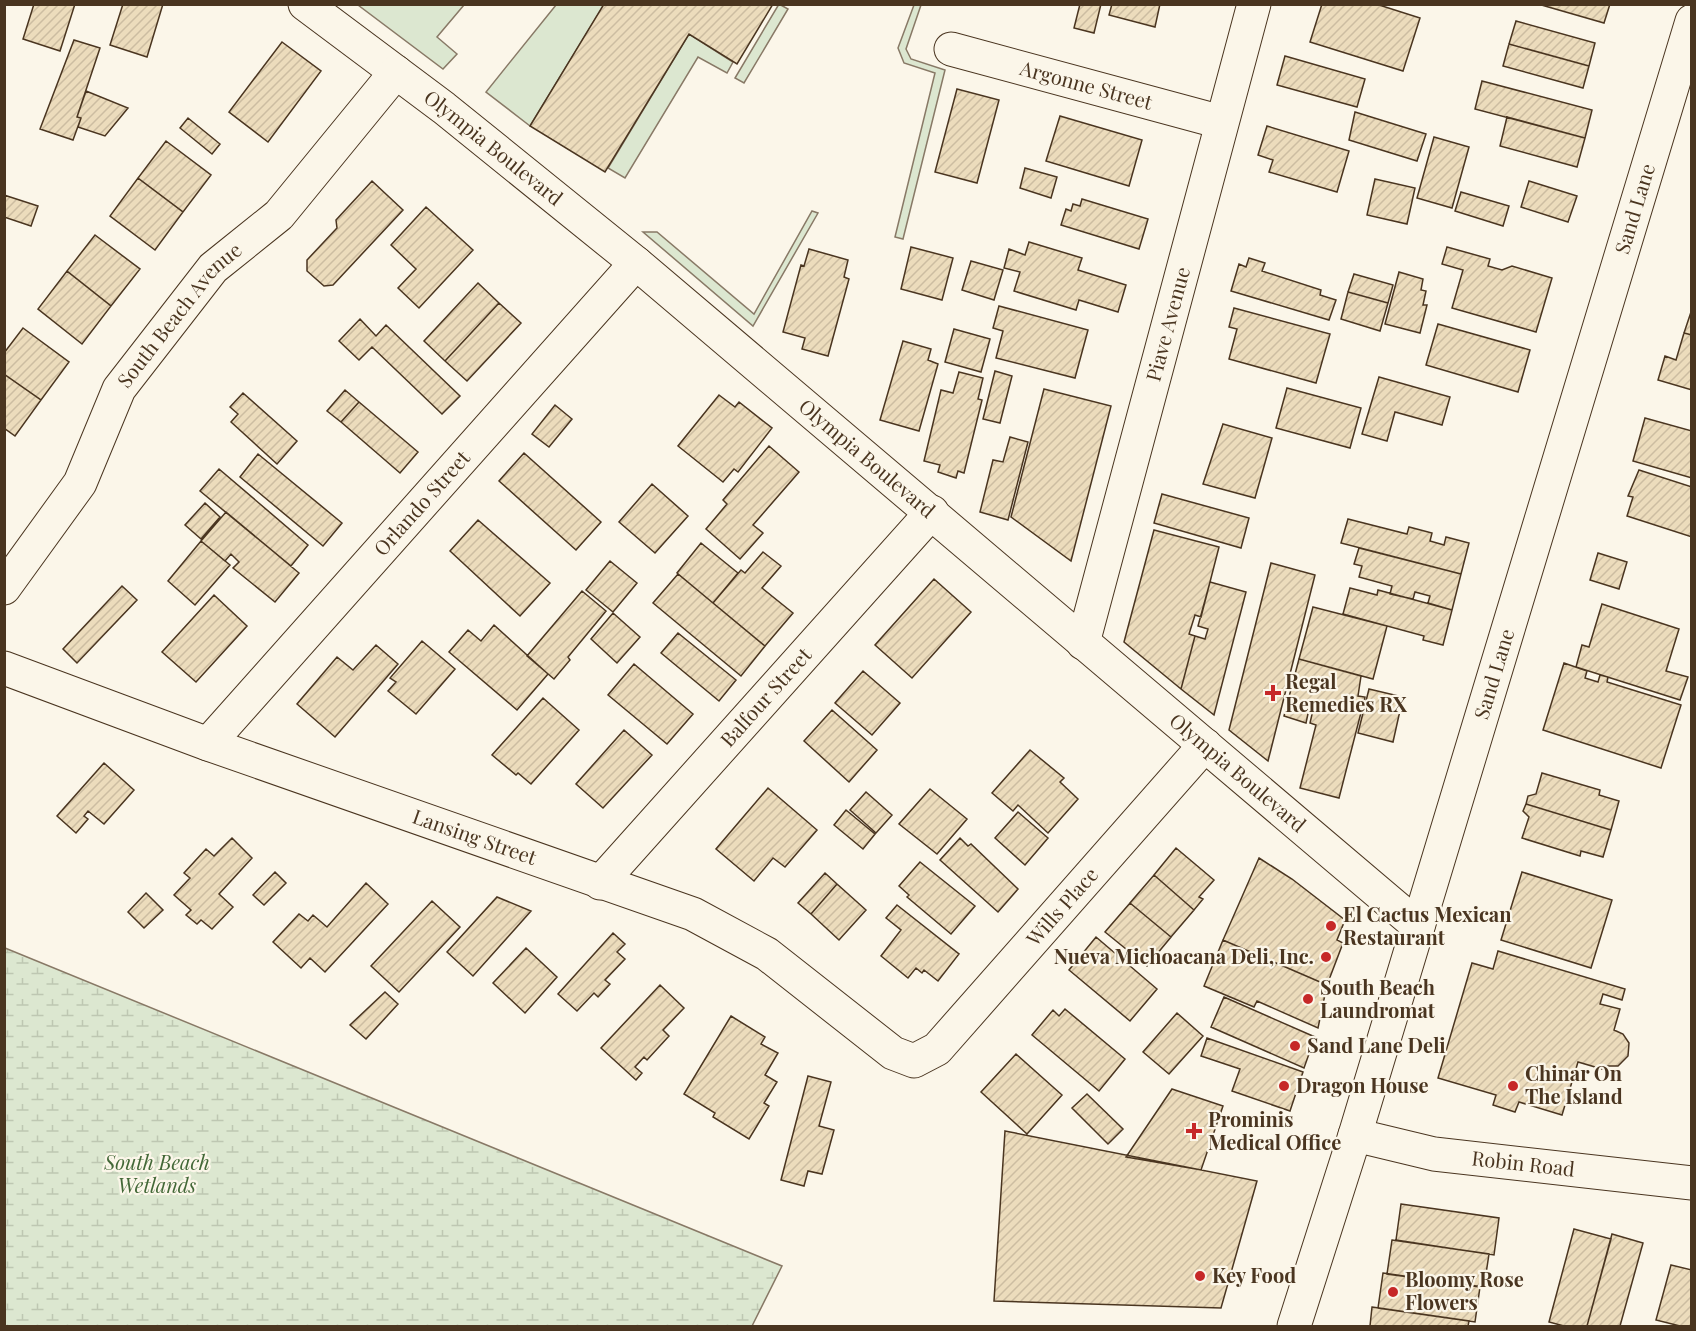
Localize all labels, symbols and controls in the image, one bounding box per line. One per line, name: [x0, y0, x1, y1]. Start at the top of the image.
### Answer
street label: Argonne Street: [1017, 53, 1156, 115]
street label: Olympia Boulevard: [419, 83, 570, 211]
street label: Sand Lane: [1607, 160, 1660, 257]
street label: South Beach Avenue: [110, 236, 246, 393]
street label: Piave Avenue: [1139, 264, 1195, 384]
street label: Olympia Boulevard: [794, 392, 942, 523]
street label: Orlando Street: [367, 443, 476, 561]
street label: Sand Lane: [1467, 625, 1519, 722]
street label: Balfour Street: [713, 640, 817, 752]
place label: Regal Remedies RX: [1285, 667, 1408, 717]
marker: Regal Remedies RX: [1266, 686, 1280, 700]
street label: Olympia Boulevard: [1165, 706, 1313, 838]
street label: Lansing Street: [409, 802, 541, 870]
street label: Wills Place: [1019, 861, 1103, 951]
place label: El Cactus Mexican Restaurant: [1343, 900, 1512, 950]
marker: El Cactus Mexican Restaurant: [1324, 919, 1338, 933]
place label: Nueva Michoacana Deli, Inc.: [1054, 942, 1314, 969]
marker: Nueva Michoacana Deli, Inc.: [1319, 950, 1333, 964]
place label: South Beach Laundromat: [1320, 973, 1436, 1023]
marker: South Beach Laundromat: [1301, 992, 1315, 1006]
place label: Sand Lane Deli: [1307, 1031, 1446, 1058]
marker: Sand Lane Deli: [1288, 1039, 1302, 1053]
place label: Chinar On The Island: [1525, 1059, 1623, 1109]
place label: Dragon House: [1296, 1071, 1429, 1098]
marker: Dragon House: [1277, 1079, 1291, 1093]
marker: Chinar On The Island: [1506, 1079, 1520, 1093]
place label: Prominis Medical Office: [1208, 1105, 1341, 1155]
marker: Prominis Medical Office: [1185, 1122, 1203, 1140]
street label: Robin Road: [1470, 1143, 1577, 1182]
park label: South Beach Wetlands: [103, 1148, 210, 1198]
place label: Key Food: [1212, 1261, 1296, 1288]
place label: Bloomy Rose Flowers: [1405, 1265, 1524, 1315]
marker: Key Food: [1193, 1269, 1207, 1283]
marker: Bloomy Rose Flowers: [1386, 1285, 1400, 1299]

